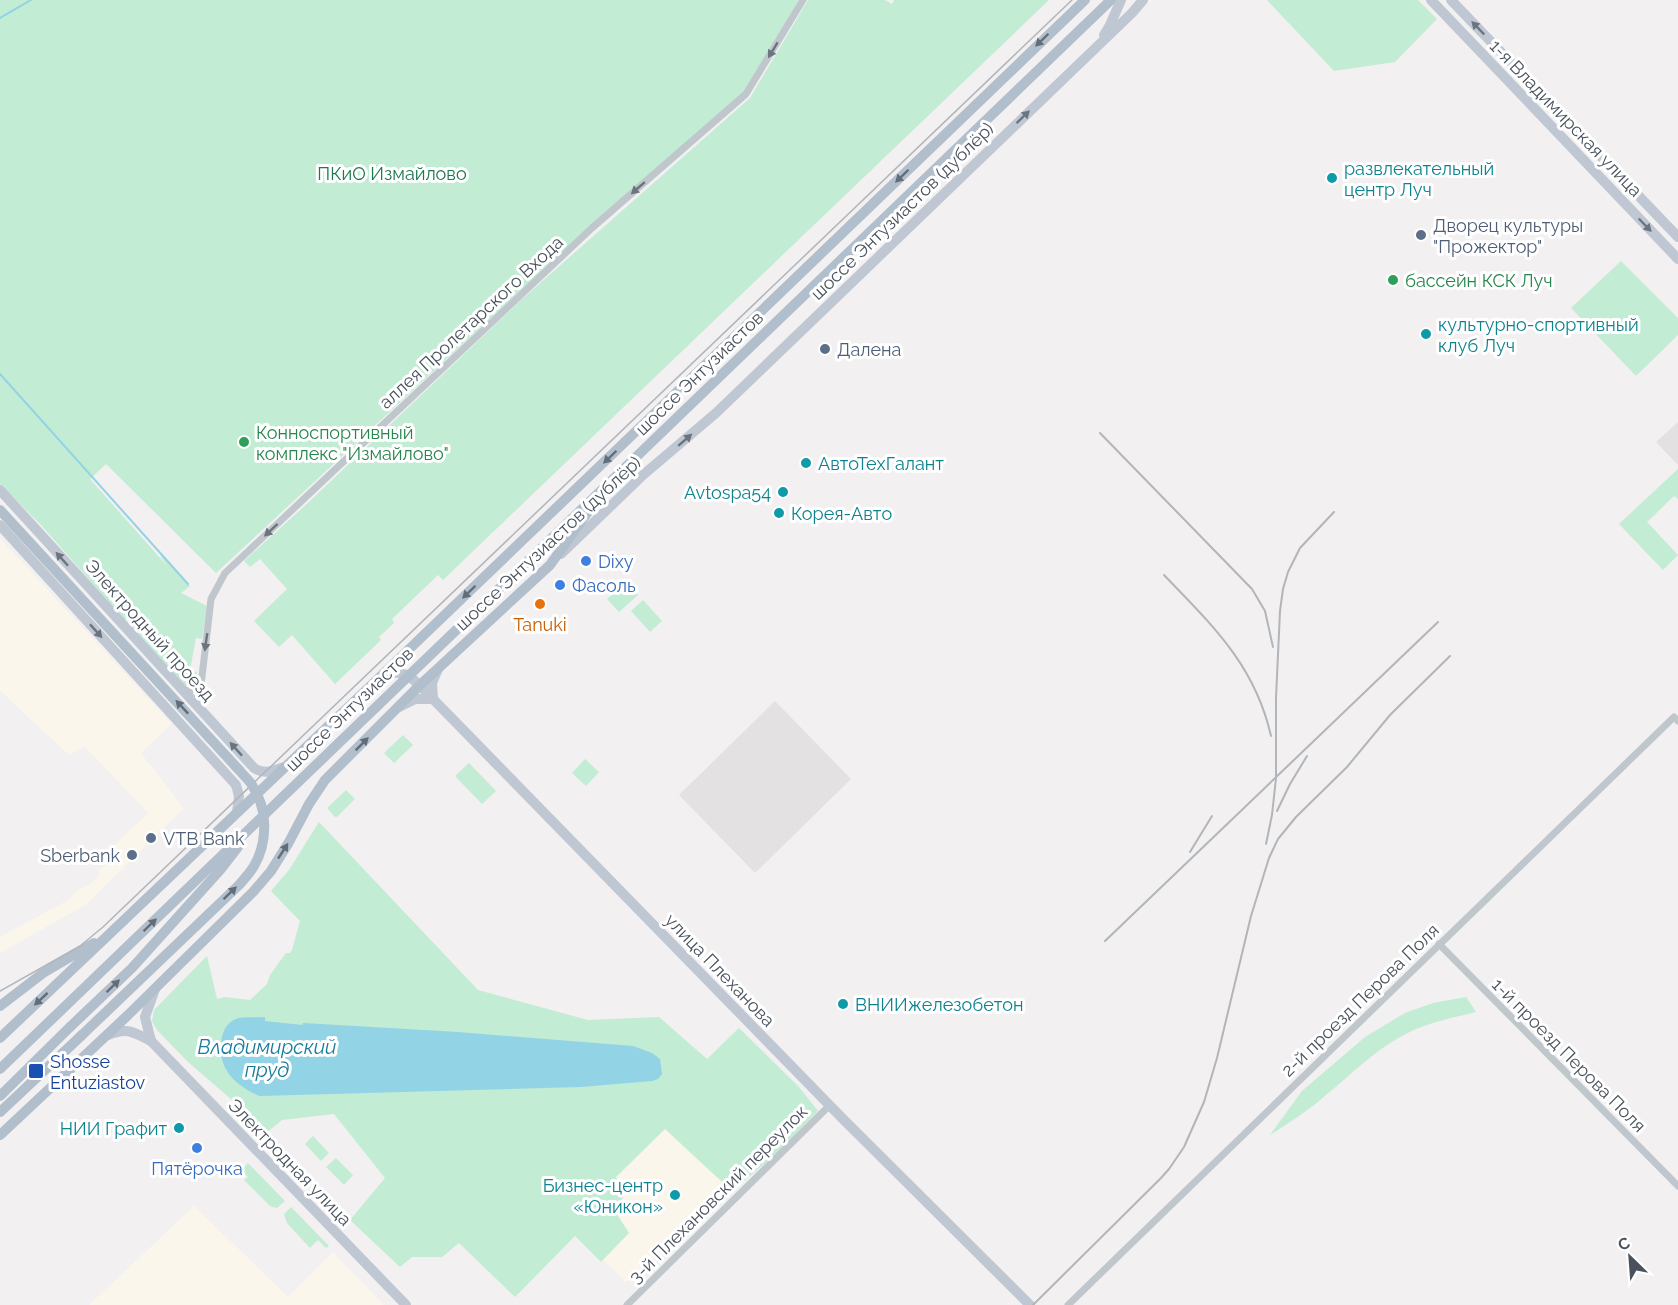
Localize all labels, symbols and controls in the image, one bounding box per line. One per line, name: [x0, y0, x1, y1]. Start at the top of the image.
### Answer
one-way arrow: [1471, 21, 1485, 35]
one-way arrow: [1036, 33, 1050, 47]
street label: 1-я Владимирская улица: [1486, 35, 1646, 201]
one-way arrow: [768, 42, 779, 58]
one-way arrow: [1016, 111, 1030, 125]
street label: шоссе Энтузиастов (дублёр): [806, 118, 998, 304]
place label: развлекательный центр Луч: [1344, 158, 1494, 200]
park label: ПКиО Измайлово: [317, 163, 467, 184]
one-way arrow: [895, 169, 910, 183]
marker: развлекательный центр Луч: [1325, 171, 1339, 185]
one-way arrow: [631, 181, 646, 194]
place label: Дворец культуры "Прожектор": [1433, 215, 1583, 257]
one-way arrow: [1638, 217, 1651, 232]
marker: Дворец культуры "Прожектор": [1414, 228, 1428, 242]
street label: аллея Пролетарского Входа: [375, 231, 567, 413]
place label: бассейн КСК Луч: [1405, 270, 1553, 291]
marker: бассейн КСК Луч: [1386, 273, 1400, 287]
street label: шоссе Энтузиастов: [631, 307, 767, 439]
place label: культурно-спортивный клуб Луч: [1438, 314, 1639, 356]
marker: культурно-спортивный клуб Луч: [1419, 327, 1433, 341]
place label: Далена: [837, 339, 901, 360]
marker: Далена: [818, 342, 832, 356]
place label: Конноспортивный комплекс "Измайлово": [256, 422, 449, 464]
one-way arrow: [677, 434, 692, 447]
marker: Конноспортивный комплекс "Измайлово": [237, 435, 251, 449]
one-way arrow: [604, 449, 618, 463]
street label: шоссе Энтузиастов (дублёр): [451, 451, 645, 635]
place label: АвтоТехГалант: [818, 453, 944, 474]
marker: АвтоТехГалант: [799, 456, 813, 470]
place label: Avtospa54: [684, 482, 771, 503]
marker: Avtospa54: [776, 485, 790, 499]
place label: Корея-Авто: [791, 503, 892, 524]
marker: Корея-Авто: [772, 506, 786, 520]
one-way arrow: [264, 523, 279, 537]
one-way arrow: [55, 551, 69, 566]
place label: Dixy: [598, 551, 634, 572]
marker: Dixy: [579, 554, 593, 568]
street label: Электродный проезд: [81, 555, 219, 705]
place label: Фасоль: [572, 575, 636, 596]
marker: Фасоль: [553, 578, 567, 592]
one-way arrow: [463, 584, 477, 598]
marker: Tanuki: [533, 597, 547, 611]
place label: Tanuki: [513, 614, 567, 635]
one-way arrow: [89, 623, 103, 638]
one-way arrow: [202, 633, 211, 652]
street label: шоссе Энтузиастов: [281, 643, 417, 775]
one-way arrow: [175, 700, 189, 715]
one-way arrow: [355, 736, 369, 751]
one-way arrow: [230, 742, 243, 757]
place label: VTB Bank: [163, 828, 245, 849]
marker: VTB Bank: [144, 831, 158, 845]
one-way arrow: [278, 843, 289, 859]
place label: Sberbank: [40, 845, 120, 866]
marker: Sberbank: [125, 848, 139, 862]
one-way arrow: [222, 886, 237, 900]
street label: улица Плеханова: [661, 909, 779, 1031]
one-way arrow: [142, 918, 156, 932]
street label: 2-й проезд Перова Поля: [1277, 919, 1443, 1081]
street label: 1-й проезд Перова Поля: [1488, 974, 1650, 1136]
one-way arrow: [105, 979, 120, 993]
one-way arrow: [34, 992, 49, 1005]
place label: ВНИИжелезобетон: [855, 994, 1024, 1015]
marker: ВНИИжелезобетон: [836, 997, 850, 1011]
water label: Владимирский пруд: [198, 1035, 336, 1082]
place label: Shosse Entuziastov: [50, 1051, 146, 1093]
marker: Shosse Entuziastov: [27, 1062, 45, 1080]
street label: Электродная улица: [224, 1094, 356, 1230]
street label: 3-й Плехановский переулок: [625, 1101, 811, 1287]
place label: НИИ Графит: [60, 1118, 167, 1139]
marker: НИИ Графит: [172, 1121, 186, 1135]
marker: Пятёрочка: [190, 1141, 204, 1155]
place label: Пятёрочка: [151, 1158, 243, 1179]
place label: Бизнес-центр «Юникон»: [543, 1175, 663, 1217]
marker: Бизнес-центр «Юникон»: [668, 1188, 682, 1202]
north arrow: [1600, 1227, 1660, 1287]
text: С: [1615, 1233, 1633, 1255]

